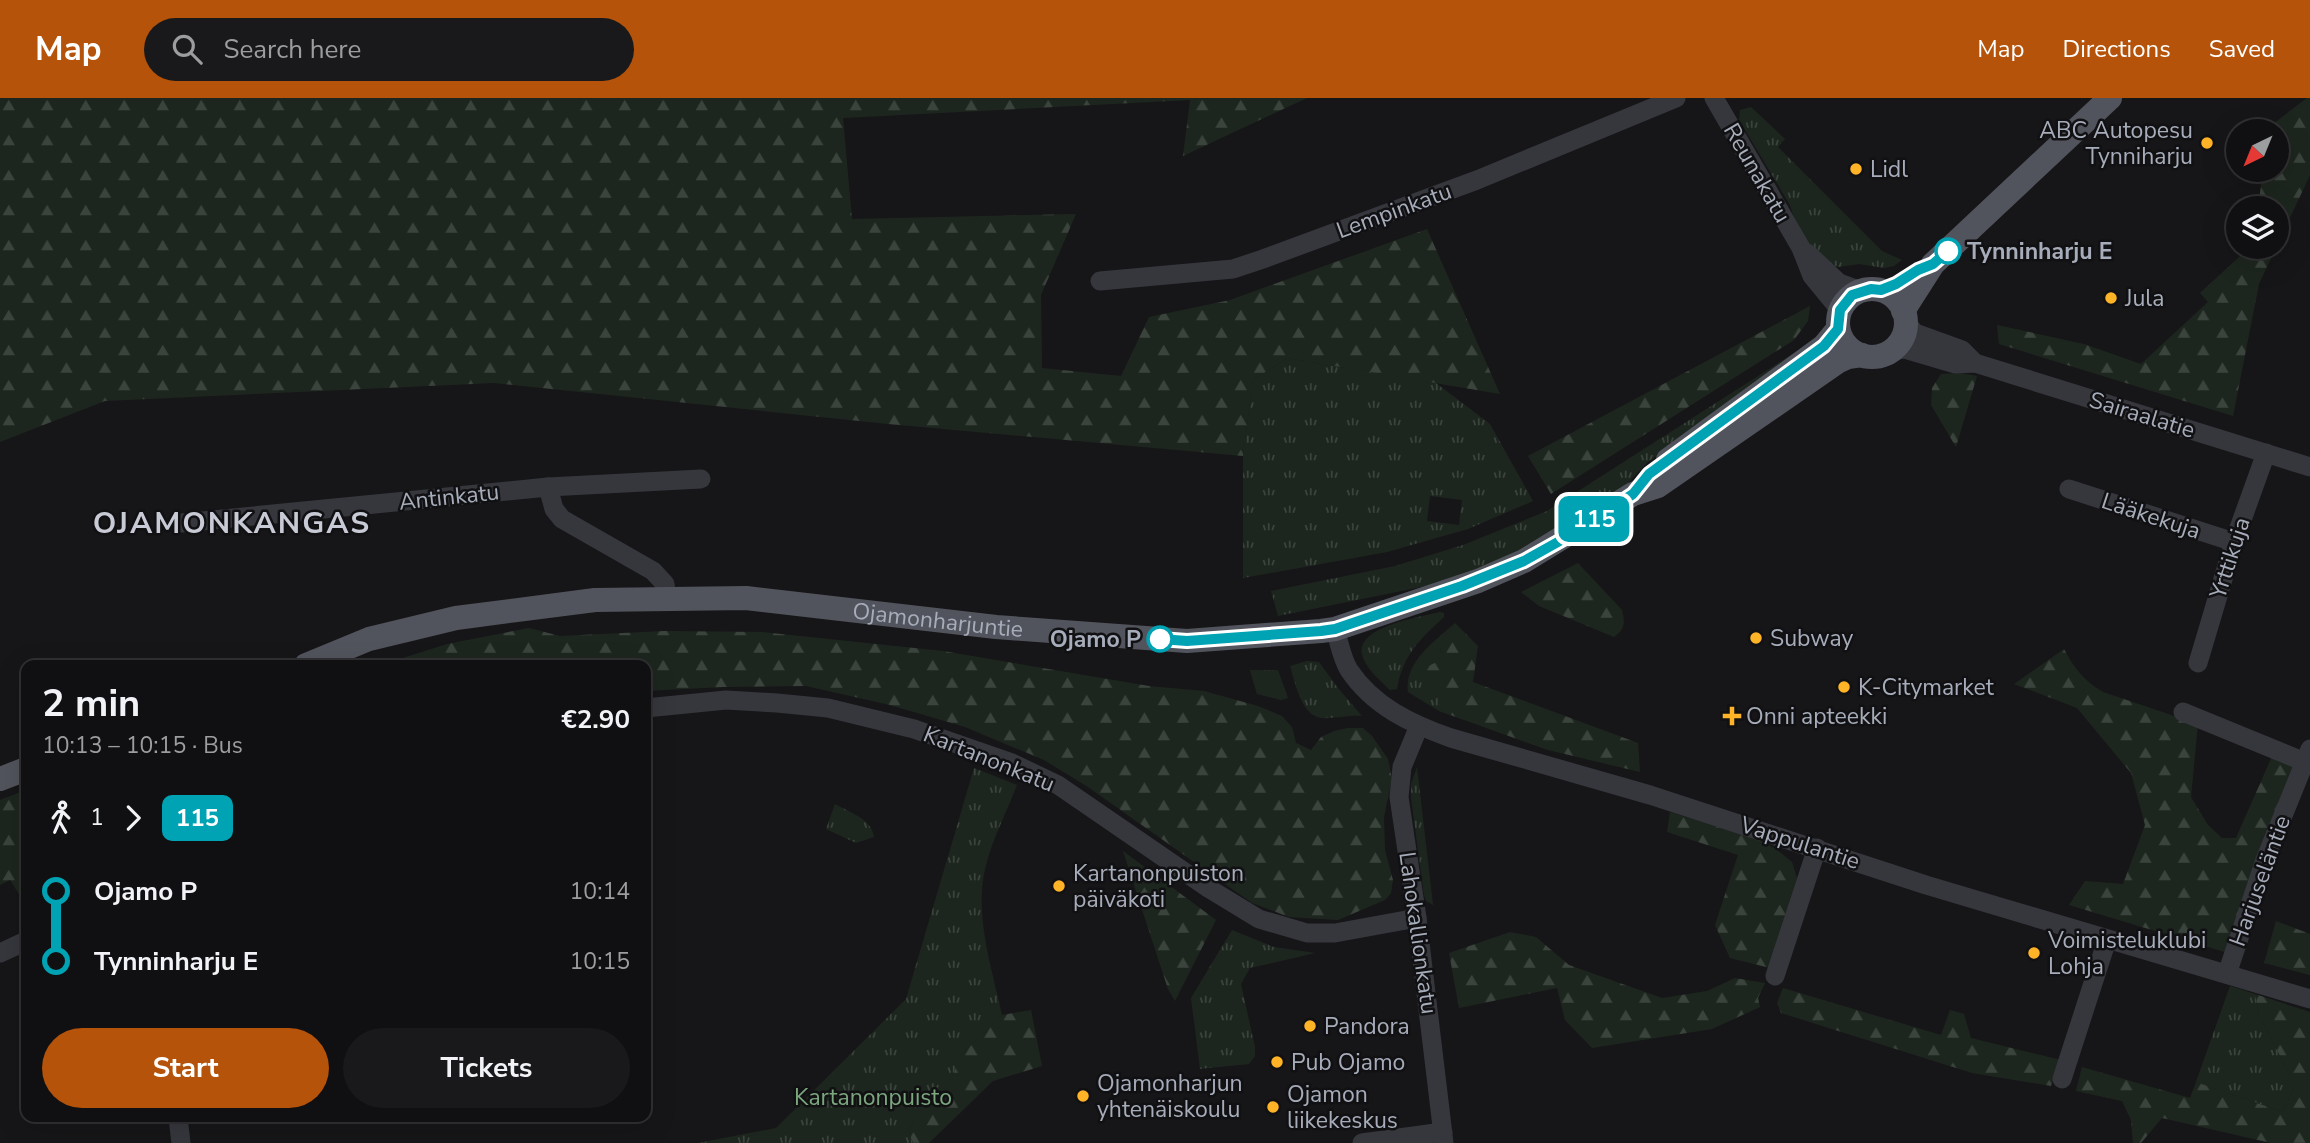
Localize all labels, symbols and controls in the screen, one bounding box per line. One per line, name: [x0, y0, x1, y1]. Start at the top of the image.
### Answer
search box: [144, 18, 634, 81]
text: Map: [35, 27, 102, 72]
icon: search: [168, 30, 206, 68]
text: Search here: [224, 32, 361, 67]
text: Map: [1977, 33, 2024, 65]
text: Directions: [2062, 33, 2171, 65]
text: Saved: [2209, 33, 2275, 65]
place label: ABC Autopesu Tynniharju: [2039, 115, 2193, 172]
street label: Reunakatu: [1716, 118, 1798, 228]
north arrow: [2226, 119, 2289, 182]
map controls: [2226, 119, 2289, 259]
marker: ABC Autopesu Tynniharju: [2199, 135, 2215, 151]
place label: Lidl: [1870, 154, 1908, 185]
marker: Lidl: [1848, 161, 1864, 177]
street label: Lempinkatu: [1332, 176, 1456, 246]
button: layers: [2226, 196, 2289, 259]
place label: Tynninharju E: [1967, 236, 2112, 267]
marker: Tynninharju E: [1935, 238, 1961, 264]
place label: Jula: [2124, 283, 2164, 314]
marker: Jula: [2103, 290, 2119, 306]
street label: Sairaalatie: [2085, 384, 2199, 446]
street label: Antinkatu: [397, 476, 501, 518]
street label: Lääkekuja: [2098, 485, 2204, 547]
line badge: 115: [1554, 496, 1634, 542]
district label: OJAMONKANGAS: [93, 503, 371, 544]
text: 115: [1572, 503, 1616, 535]
street label: Yrttikuja: [2202, 513, 2258, 604]
street label: Ojamonharjuntie: [851, 595, 1024, 644]
place label: Subway: [1770, 623, 1853, 654]
place label: Ojamo P: [1050, 624, 1141, 655]
marker: Ojamo P: [1147, 626, 1173, 652]
marker: Subway: [1748, 630, 1764, 646]
place label: K-Citymarket: [1858, 672, 1995, 703]
text: 2 min: [42, 678, 140, 729]
marker: K-Citymarket: [1836, 679, 1852, 695]
place label: Onni apteekki: [1746, 701, 1887, 732]
text: €2.90: [561, 702, 630, 737]
marker: Onni apteekki: [1724, 708, 1740, 724]
street label: Kartanonkatu: [919, 719, 1059, 799]
text: 10:13 – 10:15 · Bus: [42, 730, 243, 761]
icon: walk: [42, 799, 80, 837]
icon: forward: [114, 799, 152, 837]
text: 1: [90, 802, 104, 833]
text: 115: [176, 802, 219, 834]
street label: Vappulantie: [1735, 809, 1864, 877]
street label: Harjuseläntie: [2222, 811, 2298, 951]
street label: Lahokallionkatu: [1391, 850, 1445, 1016]
place label: Kartanonpuiston päiväkoti: [1073, 858, 1244, 915]
text: Ojamo P: [94, 874, 197, 909]
text: 10:14: [570, 876, 630, 907]
marker: Kartanonpuiston päiväkoti: [1051, 878, 1067, 894]
place label: Voimisteluklubi Lohja: [2047, 925, 2206, 982]
text: Tynninharju E: [94, 944, 258, 979]
marker: Voimisteluklubi Lohja: [2026, 945, 2042, 961]
text: 10:15: [570, 946, 630, 977]
place label: Pandora: [1324, 1011, 1410, 1042]
marker: Pandora: [1302, 1018, 1318, 1034]
button: Start: [42, 1028, 329, 1108]
button: Tickets: [343, 1028, 630, 1108]
place label: Pub Ojamo: [1291, 1047, 1405, 1078]
marker: Pub Ojamo: [1269, 1054, 1285, 1070]
place label: Ojamonharjun yhtenäiskoulu: [1097, 1068, 1243, 1125]
place label: Ojamon liikekeskus: [1287, 1079, 1398, 1136]
park label: Kartanonpuisto: [794, 1082, 952, 1113]
marker: Ojamonharjun yhtenäiskoulu: [1075, 1088, 1091, 1104]
marker: Ojamon liikekeskus: [1265, 1099, 1281, 1115]

